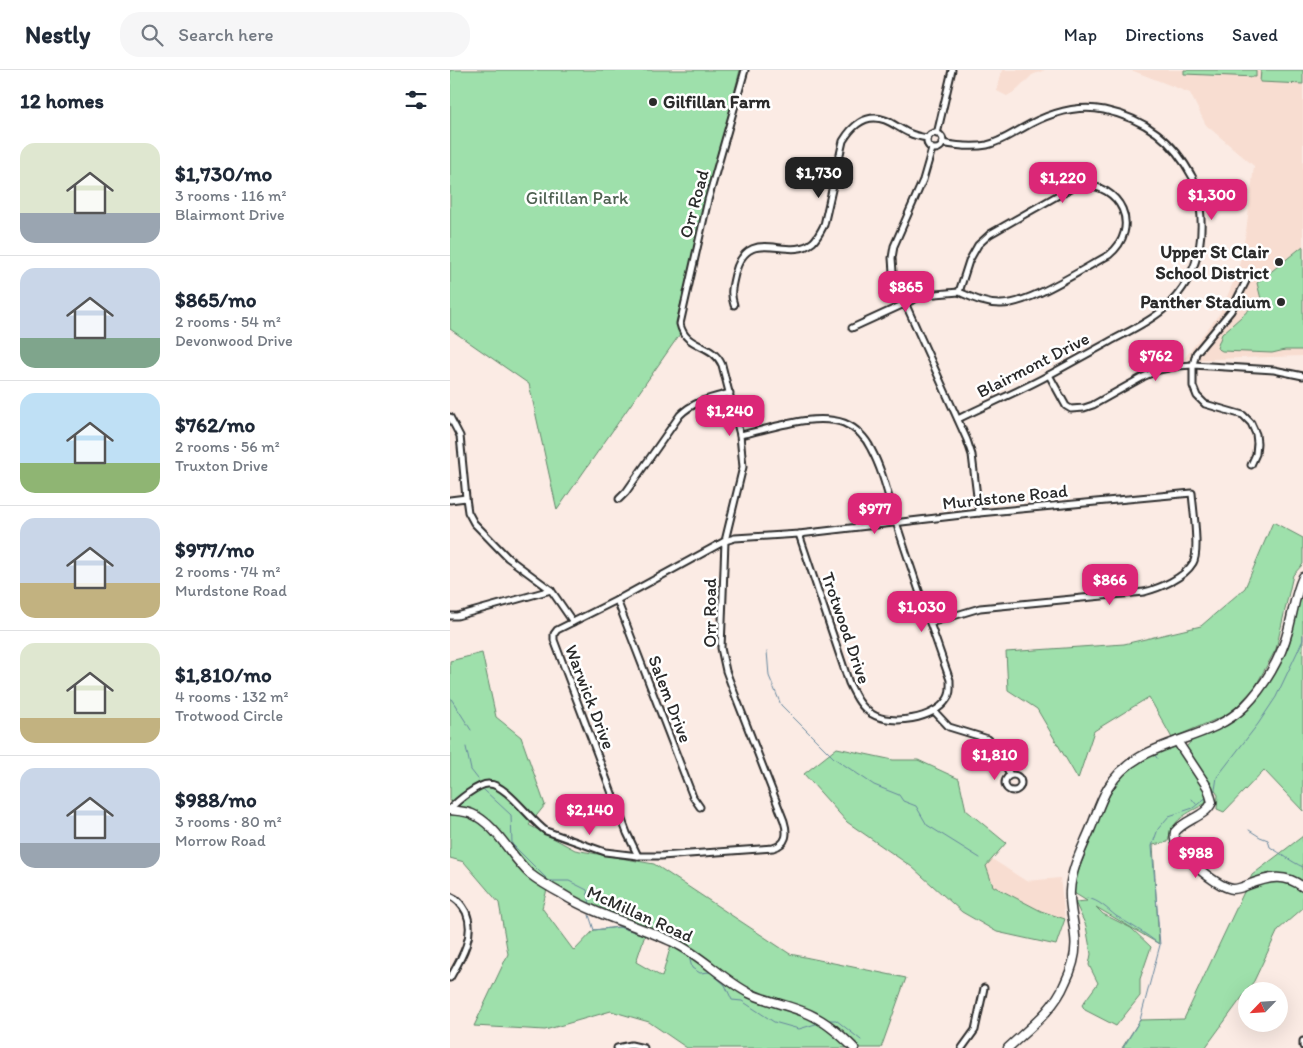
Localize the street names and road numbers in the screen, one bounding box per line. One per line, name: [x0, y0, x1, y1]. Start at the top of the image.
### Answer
street label: Orr Road: [674, 167, 714, 240]
street label: Blairmont Drive: [973, 327, 1093, 403]
street label: Murdstone Road: [941, 479, 1069, 515]
street label: Trotwood Drive: [817, 569, 875, 687]
street label: Orr Road: [699, 578, 721, 648]
street label: Warwick Drive: [560, 642, 620, 752]
street label: Salem Drive: [643, 652, 697, 746]
street label: McMillan Road: [583, 881, 697, 947]

